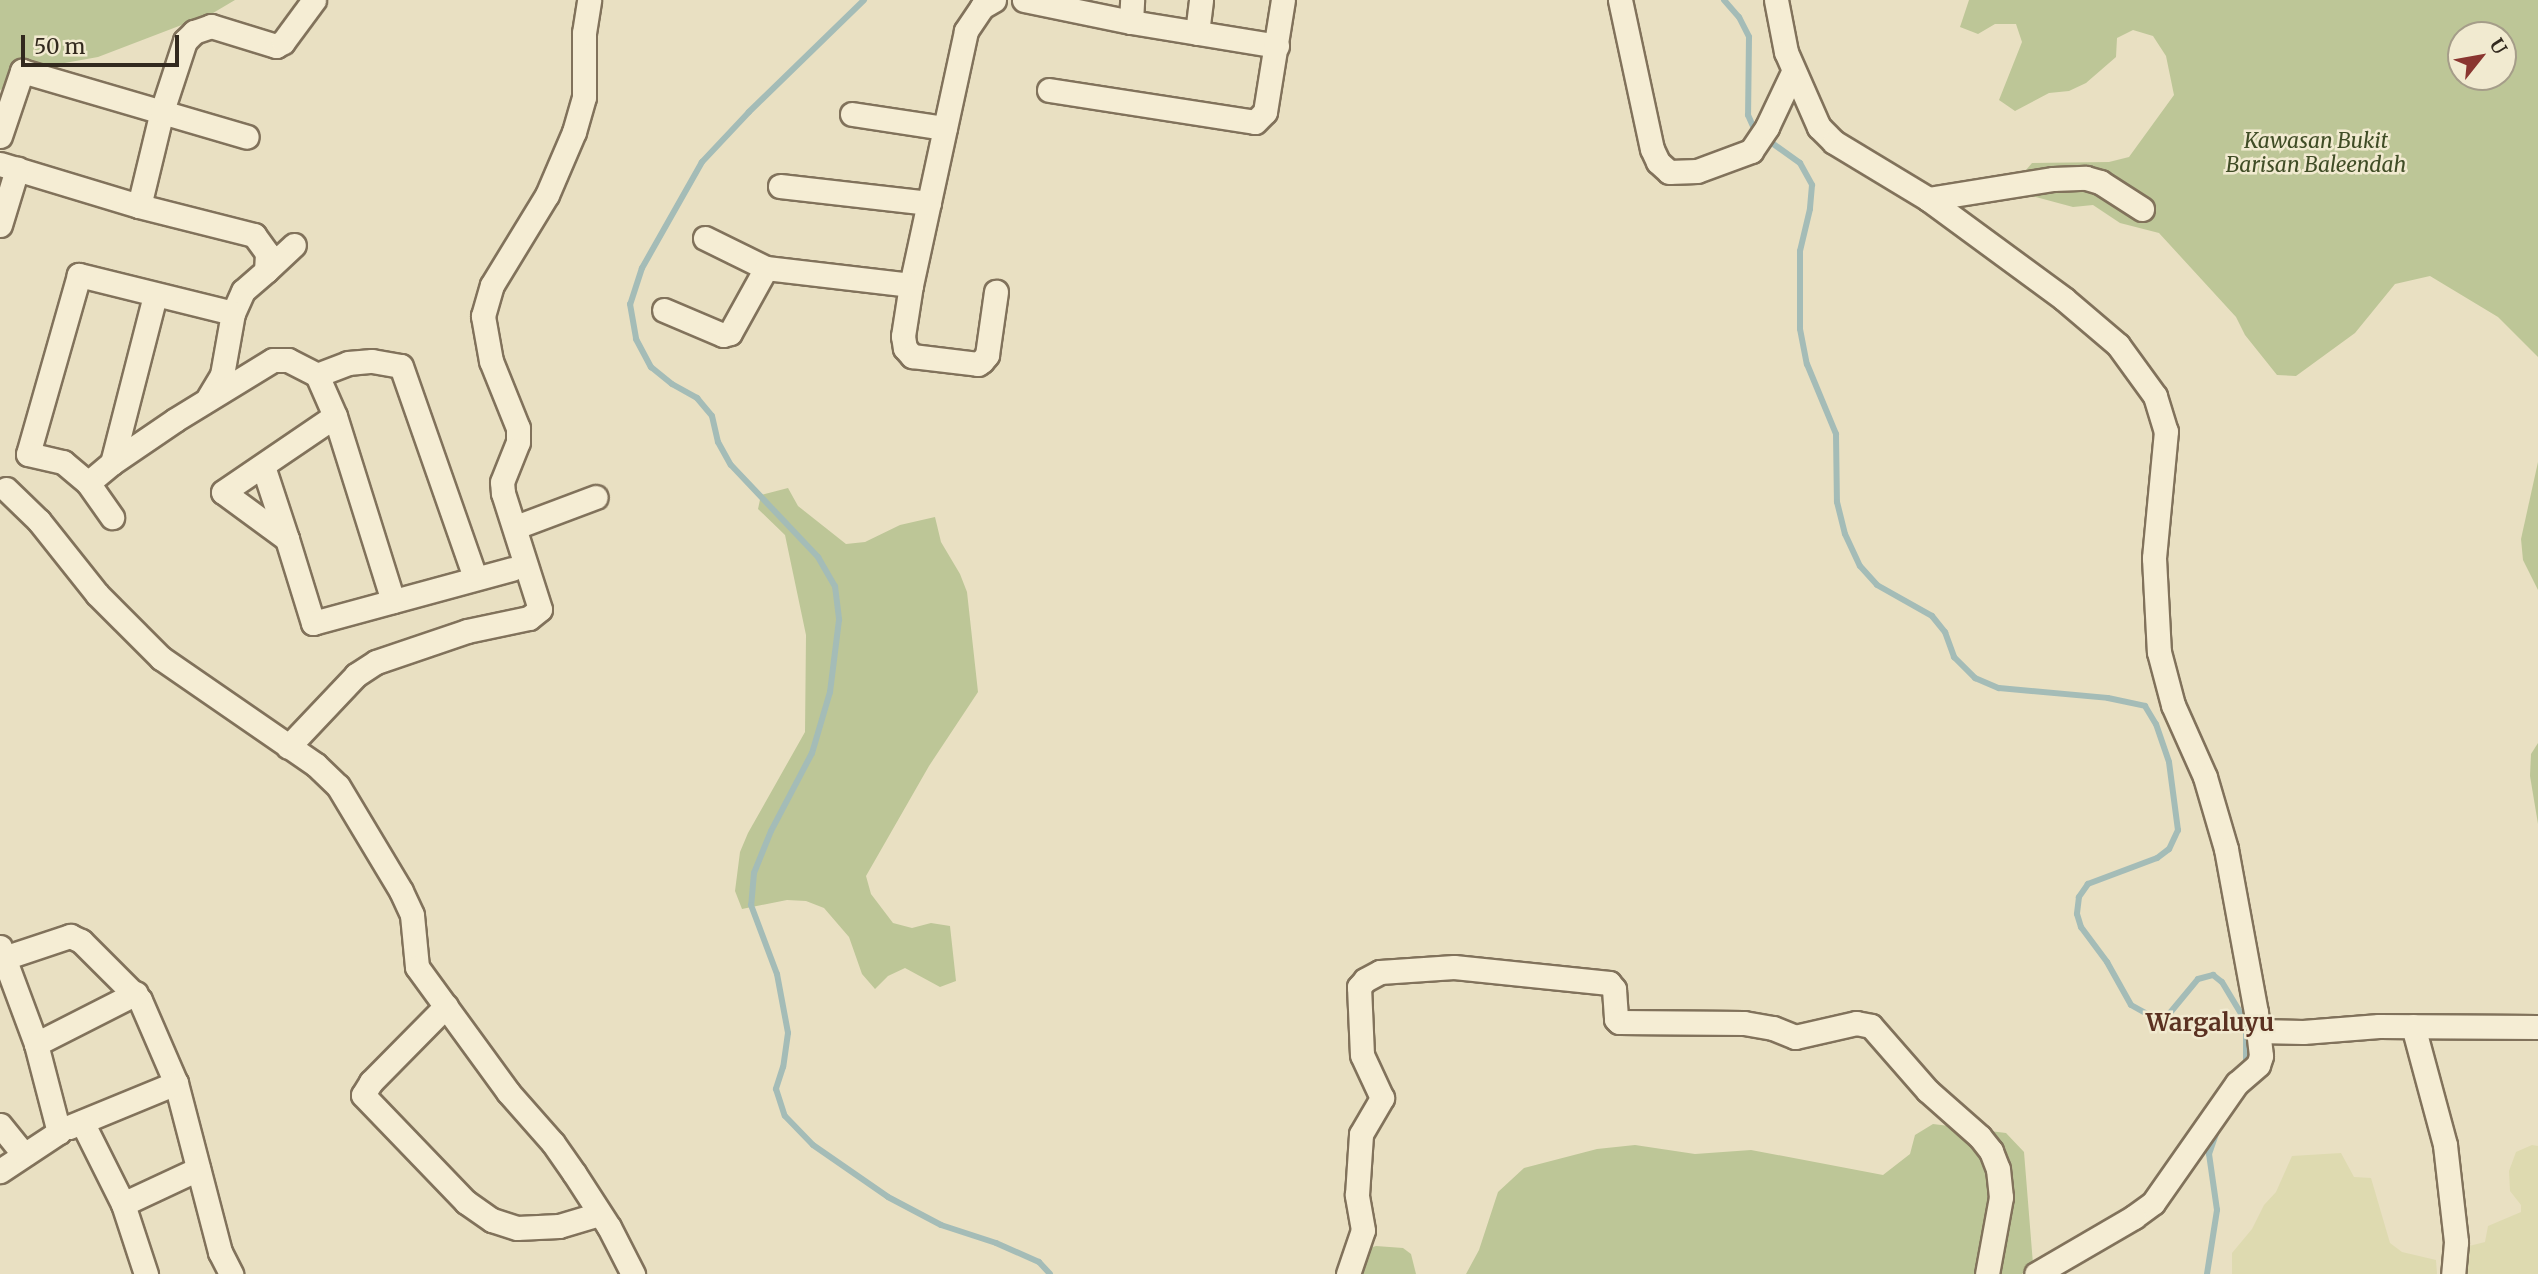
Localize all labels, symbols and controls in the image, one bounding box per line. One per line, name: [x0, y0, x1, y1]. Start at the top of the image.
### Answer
scale bar: [24, 21, 182, 65]
north arrow: [2447, 21, 2517, 91]
text: 50 m: [34, 33, 85, 60]
text: U: [2484, 34, 2512, 58]
park label: Kawasan Bukit Barisan Baleendah: [2226, 128, 2406, 178]
district label: Wargaluyu: [2146, 1009, 2274, 1037]

